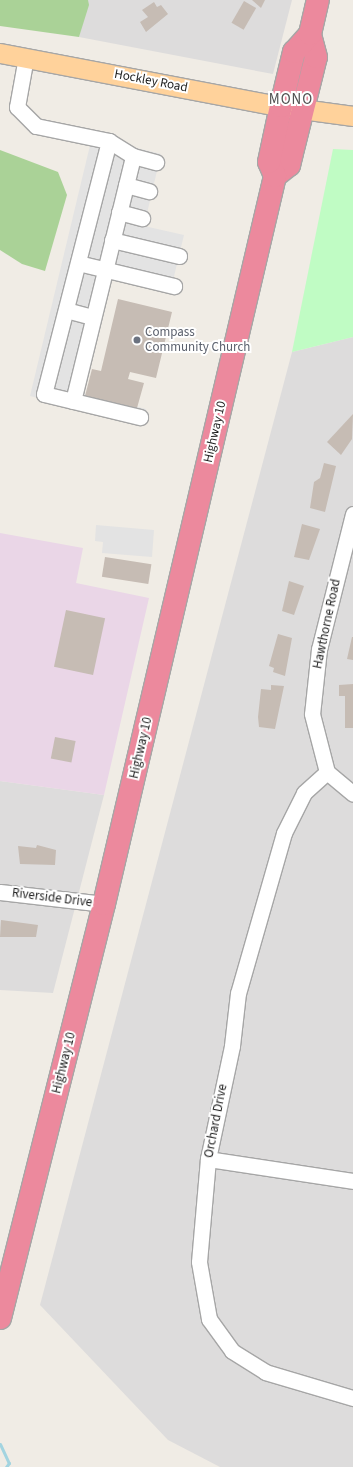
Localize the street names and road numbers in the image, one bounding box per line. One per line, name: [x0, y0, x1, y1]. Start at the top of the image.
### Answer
street label: Hockley Road: [113, 66, 189, 96]
street label: Highway 10: [200, 400, 230, 464]
street label: Hawthorne Road: [310, 578, 344, 670]
street label: Highway 10: [126, 716, 156, 780]
street label: Riverside Drive: [11, 885, 93, 911]
street label: Highway 10: [49, 1031, 79, 1095]
street label: Orchard Drive: [201, 1083, 231, 1159]

